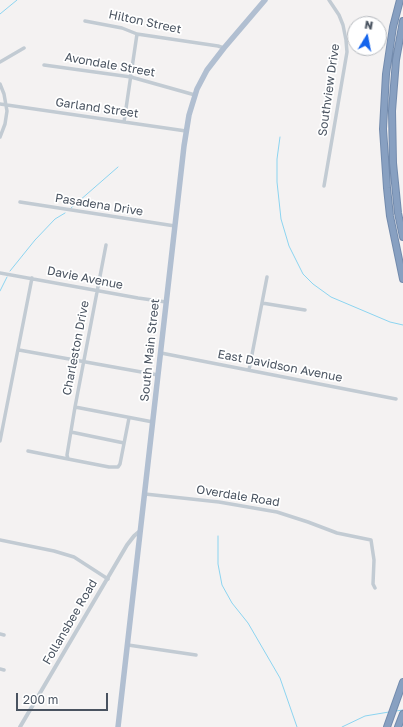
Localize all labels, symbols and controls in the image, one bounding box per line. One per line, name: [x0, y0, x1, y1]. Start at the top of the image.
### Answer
street label: Hilton Street: [107, 7, 183, 37]
north arrow: [347, 16, 387, 56]
text: N: [364, 18, 374, 32]
street label: Southview Drive: [315, 43, 343, 137]
street label: Avondale Street: [64, 50, 156, 80]
street label: Garland Street: [54, 95, 140, 121]
street label: Pasadena Drive: [54, 191, 144, 219]
street label: Davie Avenue: [46, 264, 124, 292]
street label: South Main Street: [137, 298, 163, 402]
street label: Charleston Drive: [60, 299, 92, 397]
street label: East Davidson Avenue: [216, 347, 344, 385]
street label: Overdale Road: [195, 482, 281, 510]
street label: Follansbee Road: [40, 577, 100, 667]
scale bar: [18, 685, 110, 711]
text: 200 m: [23, 692, 58, 707]

